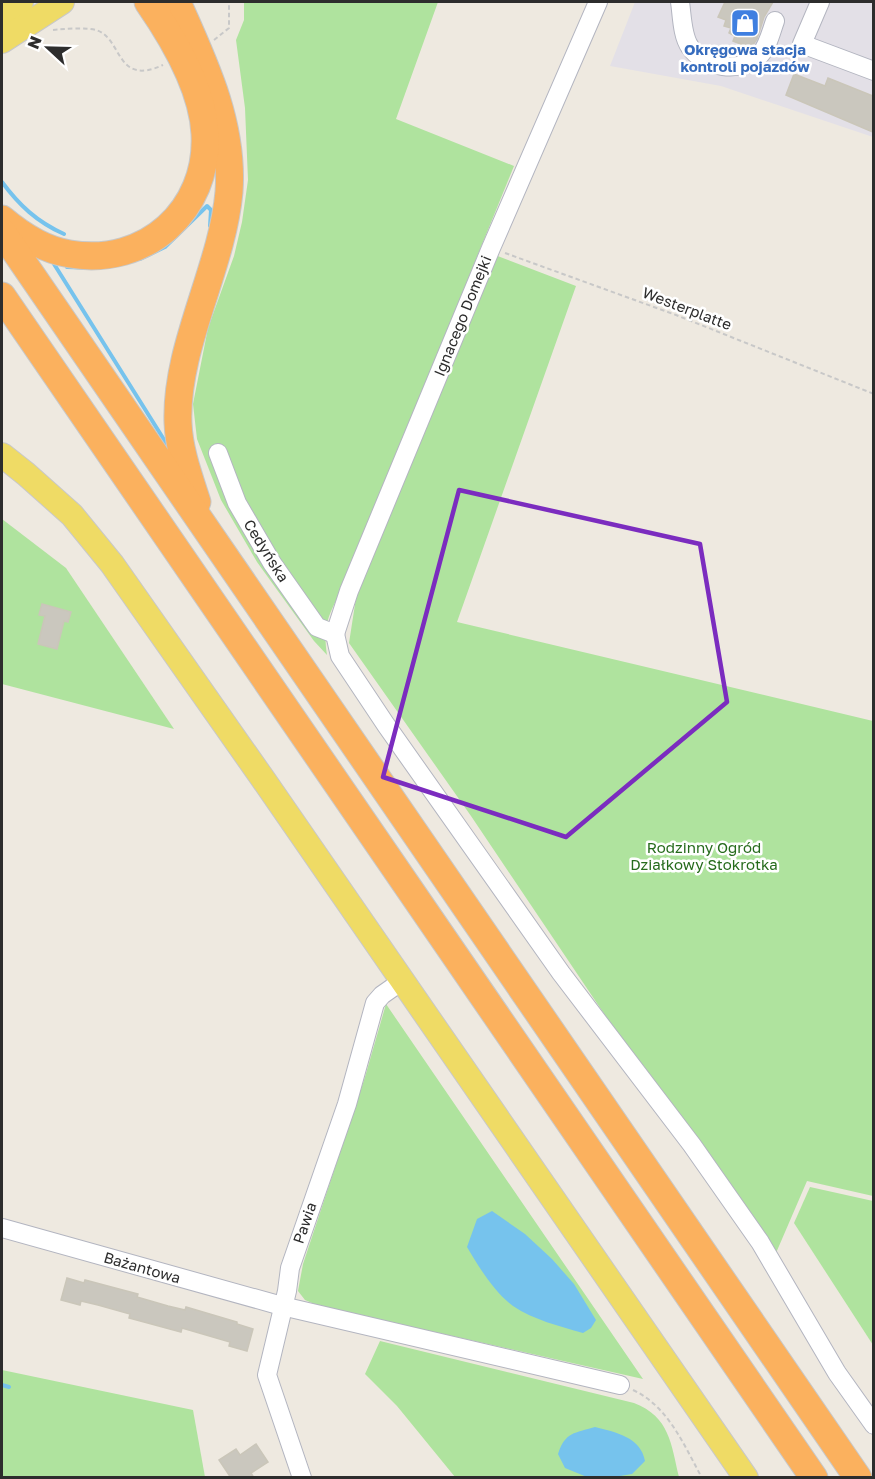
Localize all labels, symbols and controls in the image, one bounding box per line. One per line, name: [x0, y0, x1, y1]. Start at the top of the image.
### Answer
shop icon: Okręgowa stacja kontroli pojazdów: [729, 7, 761, 39]
north arrow: [18, 18, 78, 78]
text: N: [23, 33, 46, 52]
place label: Okręgowa stacja kontroli pojazdów: [680, 40, 810, 75]
street label: Ignacego Domejki: [430, 253, 494, 379]
street label: Westerplatte: [640, 283, 735, 333]
street label: Cedyńska: [241, 516, 293, 585]
park label: Rodzinny Ogród Działkowy Stokrotka: [630, 838, 778, 873]
street label: Pawia: [289, 1200, 320, 1246]
street label: Bażantowa: [102, 1248, 183, 1287]

